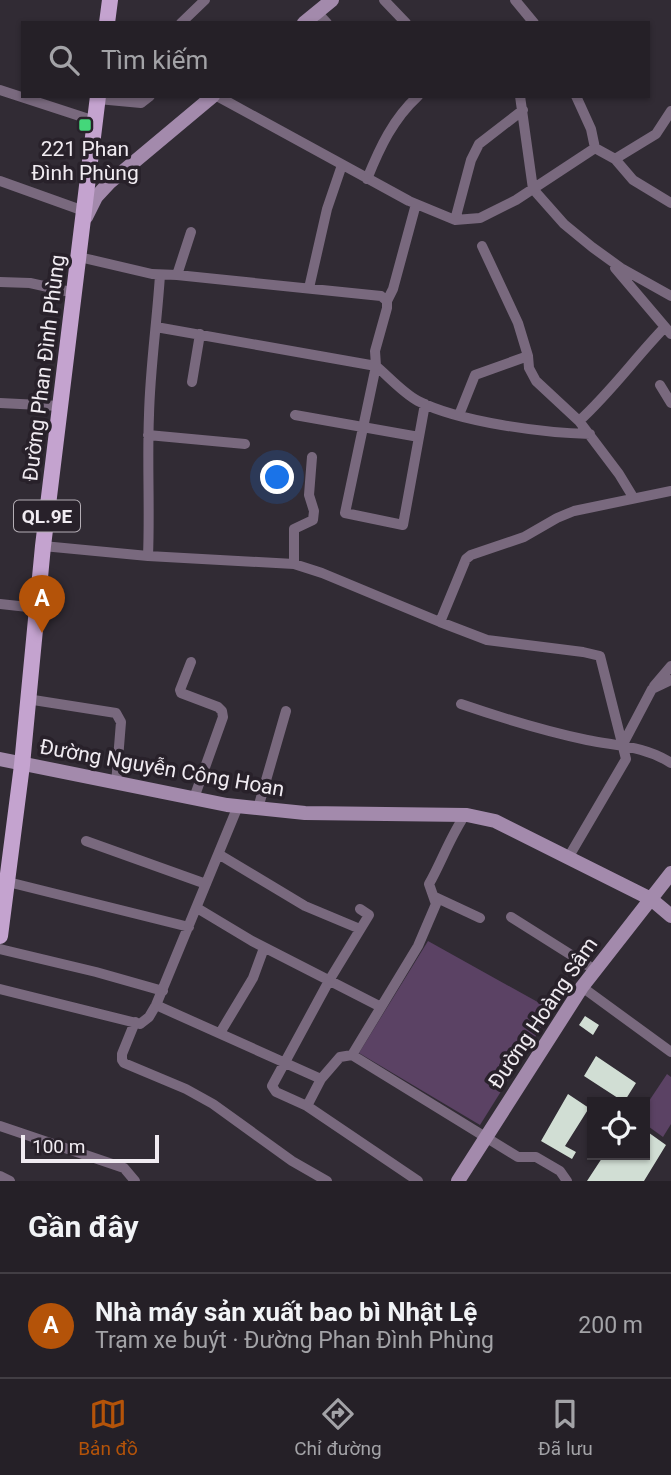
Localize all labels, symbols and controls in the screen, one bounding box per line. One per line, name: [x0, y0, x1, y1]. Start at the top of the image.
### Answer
search box: [21, 21, 650, 98]
icon: search: [45, 41, 83, 79]
text: Tìm kiếm: [101, 45, 208, 75]
marker: 221 Phan Đình Phùng: [77, 117, 93, 133]
place label: 221 Phan Đình Phùng: [31, 137, 139, 185]
street label: Đường Phan Đình Phùng: [18, 253, 70, 483]
your location: [260, 460, 294, 494]
road number: QL.9E: [14, 500, 80, 531]
pin: A: [19, 575, 65, 633]
street label: Đường Nguyễn Công Hoan: [38, 735, 286, 801]
street label: Đường Hoàng Sâm: [484, 933, 602, 1093]
map controls: [587, 1097, 650, 1160]
button: locate: [587, 1097, 650, 1160]
scale bar: [21, 1132, 159, 1164]
text: 100 m: [32, 1135, 85, 1158]
text: Gần đây: [28, 1209, 139, 1244]
text: Nhà máy sản xuất bao bì Nhật Lệ: [95, 1297, 477, 1327]
text: A: [43, 1312, 59, 1339]
text: 200 m: [578, 1312, 643, 1339]
text: Trạm xe buýt · Đường Phan Đình Phùng: [95, 1327, 494, 1354]
tab: Bản đồ: [78, 1395, 138, 1460]
tab: Chỉ đường: [294, 1395, 382, 1460]
tab: Đã lưu: [538, 1395, 593, 1460]

